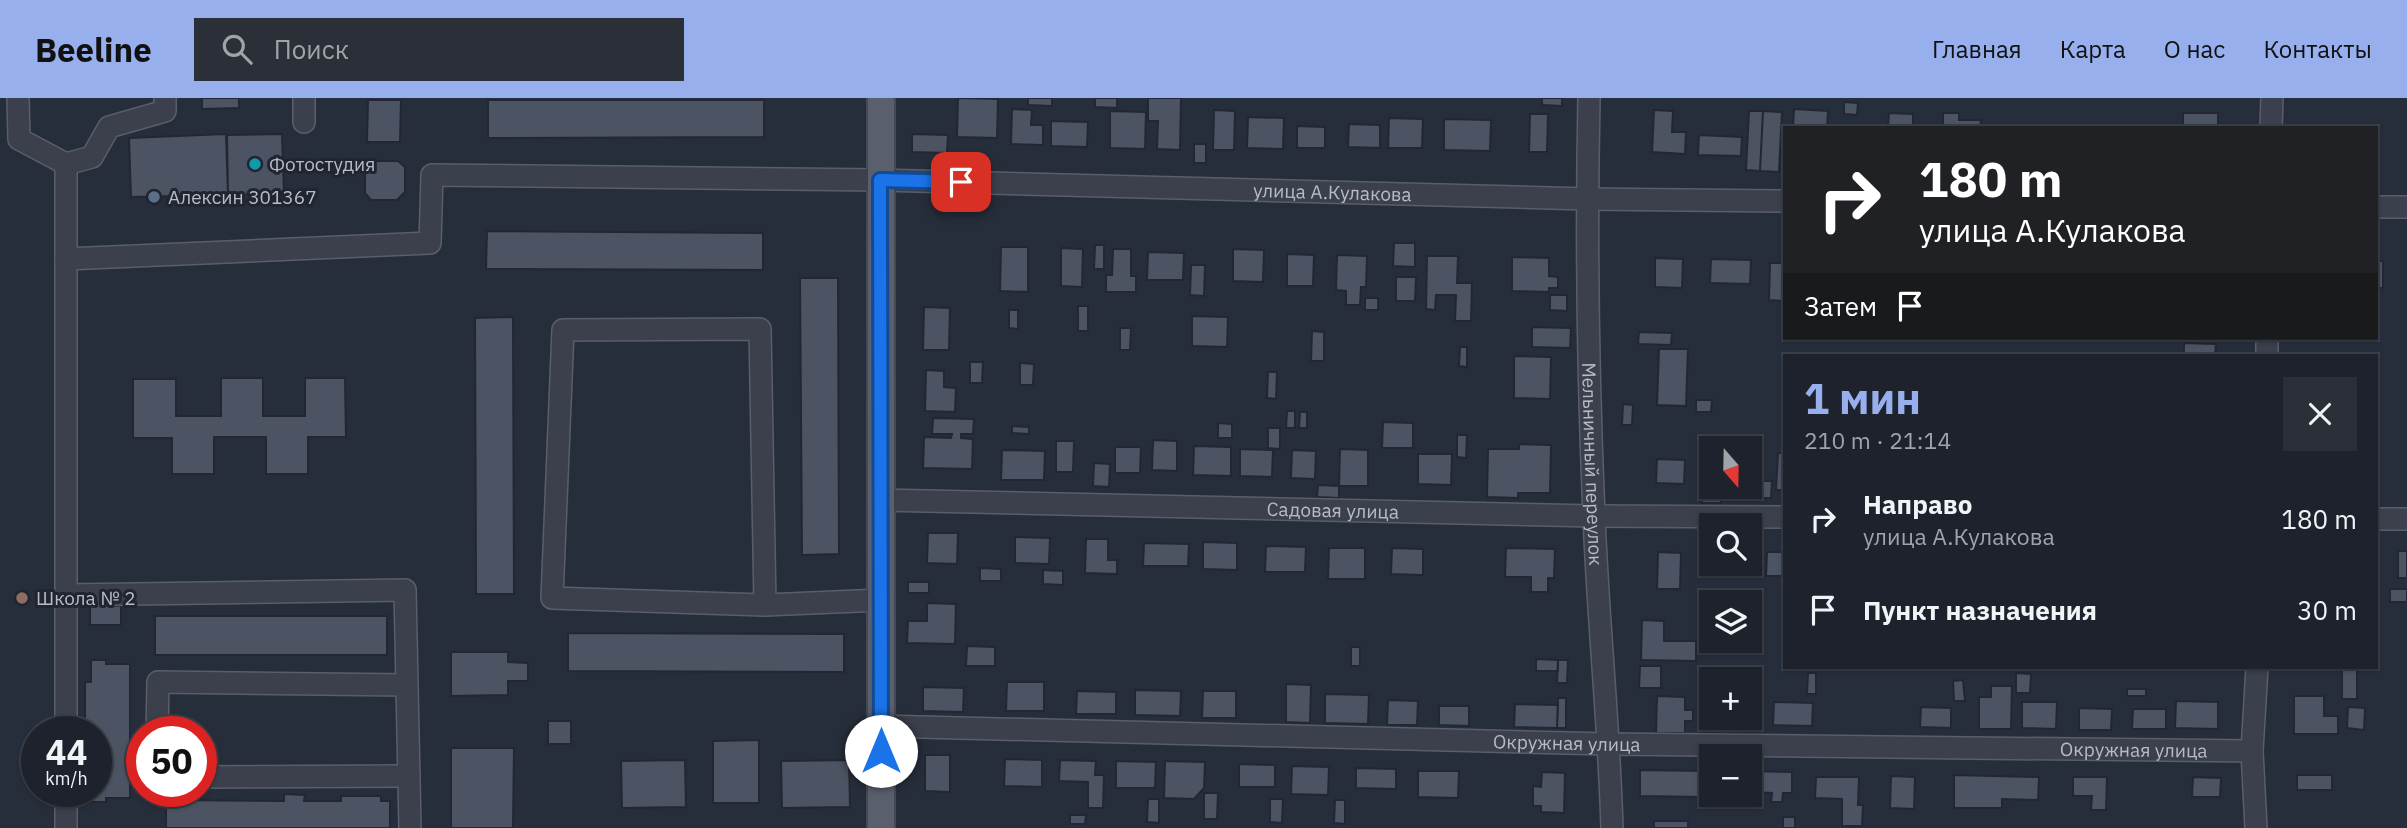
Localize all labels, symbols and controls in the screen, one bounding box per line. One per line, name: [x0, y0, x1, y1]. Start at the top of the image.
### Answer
search box: [194, 18, 684, 81]
text: Beeline: [35, 28, 152, 71]
icon: search: [218, 30, 256, 68]
text: Поиск: [274, 32, 349, 66]
text: Главная: [1932, 33, 2022, 65]
text: Карта: [2060, 33, 2126, 65]
text: О нас: [2164, 33, 2225, 65]
text: Контакты: [2263, 33, 2372, 65]
text: 180 m: [1919, 147, 2063, 210]
place label: Фотостудия: [269, 152, 375, 176]
pin: [931, 152, 991, 212]
icon: right: [1804, 154, 1895, 245]
marker: Фотостудия: [247, 156, 263, 172]
icon: arrive: [942, 163, 980, 201]
street label: улица А.Кулакова: [1253, 178, 1412, 206]
place label: Алексин 301367: [168, 185, 317, 209]
marker: Алексин 301367: [146, 189, 162, 205]
text: улица А.Кулакова: [1919, 209, 2186, 251]
icon: arrive: [1891, 287, 1929, 325]
text: Затем: [1804, 289, 1877, 323]
street label: Мельничный переулок: [1577, 362, 1608, 566]
text: 1 мин: [1804, 371, 1921, 426]
button: close: [2283, 377, 2357, 451]
text: 210 m · 21:14: [1804, 425, 1951, 455]
north arrow: [1699, 436, 1762, 499]
map controls: [1699, 436, 1762, 807]
text: Направо: [1863, 487, 1972, 521]
street label: Садовая улица: [1266, 497, 1399, 524]
icon: right: [1804, 500, 1842, 538]
text: 180 m: [2281, 502, 2357, 536]
button: search: [1699, 513, 1762, 576]
text: улица А.Кулакова: [1863, 521, 2055, 551]
place label: Школа № 2: [36, 586, 136, 610]
marker: Школа № 2: [14, 590, 30, 606]
button: layers: [1699, 590, 1762, 653]
icon: arrive: [1804, 591, 1842, 629]
text: Пункт назначения: [1863, 593, 2097, 627]
text: 30 m: [2297, 593, 2357, 627]
button: +: [1699, 667, 1762, 730]
position arrow: [844, 714, 918, 788]
speed limit sign: 50: [126, 716, 217, 807]
text: 44: [45, 729, 88, 775]
street label: Окружная улица: [1493, 729, 1641, 756]
street label: Окружная улица: [2060, 737, 2208, 763]
button: −: [1699, 744, 1762, 807]
text: km/h: [45, 767, 88, 790]

